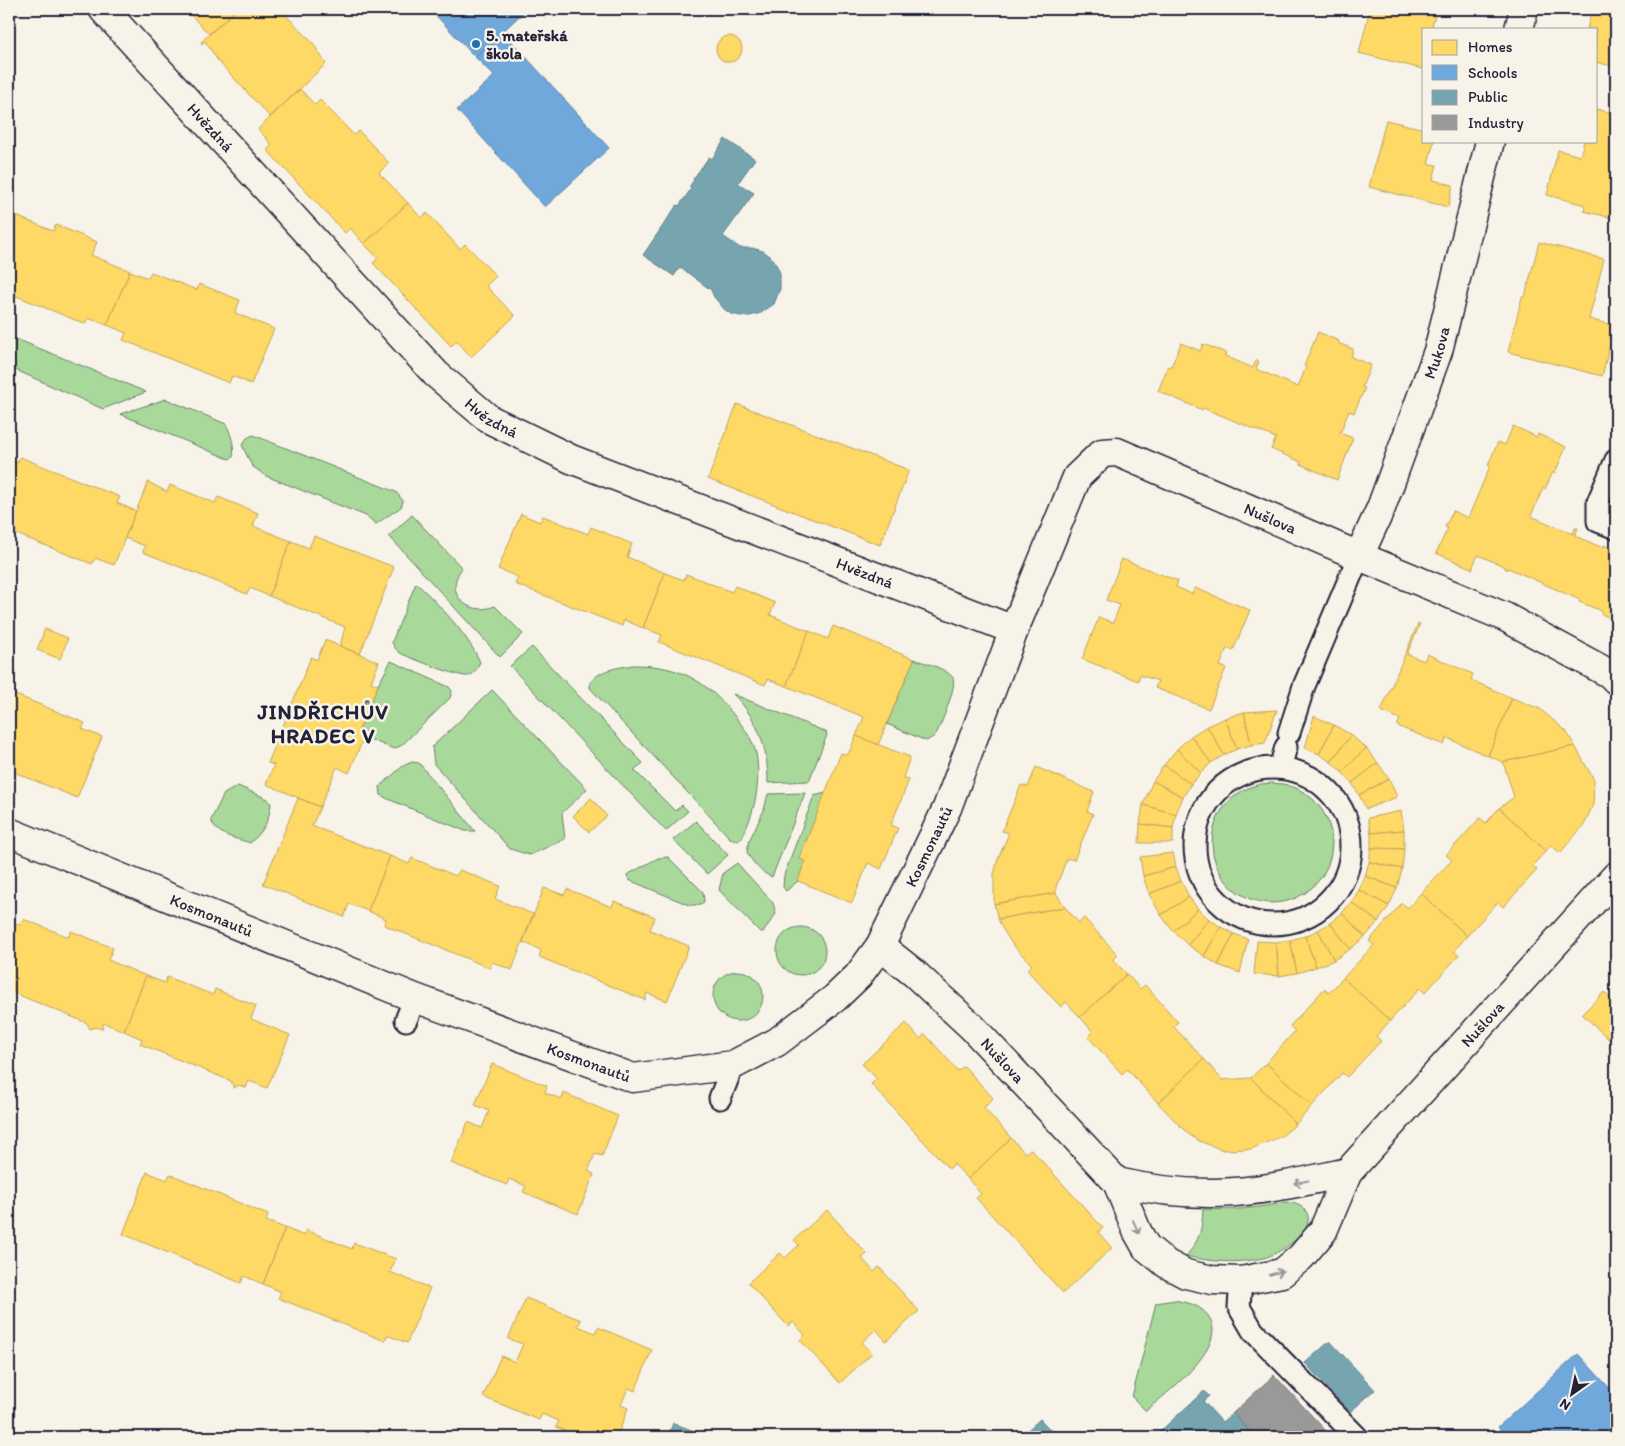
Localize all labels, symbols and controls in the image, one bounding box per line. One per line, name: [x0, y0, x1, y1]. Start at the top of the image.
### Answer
place label: 5. mateřská škola: [486, 26, 568, 63]
legend: [1422, 28, 1598, 142]
marker: 5. mateřská škola: [470, 38, 482, 50]
text: Homes: [1468, 38, 1513, 56]
text: Schools: [1468, 64, 1518, 82]
text: Public: [1468, 88, 1508, 106]
street label: Hvězdná: [183, 99, 238, 156]
text: Industry: [1468, 114, 1524, 132]
street label: Mukova: [1420, 324, 1454, 381]
street label: Hvězdná: [461, 394, 522, 442]
street label: Nušlova: [1241, 499, 1300, 538]
street label: Hvězdná: [834, 553, 897, 593]
district label: JINDŘICHŮV HRADEC V: [256, 699, 389, 748]
street label: Kosmonautů: [901, 803, 957, 890]
street label: Kosmonautů: [167, 890, 256, 941]
street label: Nušlova: [1457, 997, 1509, 1051]
street label: Nušlova: [977, 1034, 1029, 1088]
street label: Kosmonautů: [544, 1038, 633, 1086]
one-way arrow: [1293, 1178, 1309, 1187]
one-way arrow: [1131, 1219, 1141, 1234]
one-way arrow: [1268, 1268, 1284, 1277]
north arrow: [1548, 1368, 1598, 1418]
text: N: [1557, 1395, 1574, 1414]

